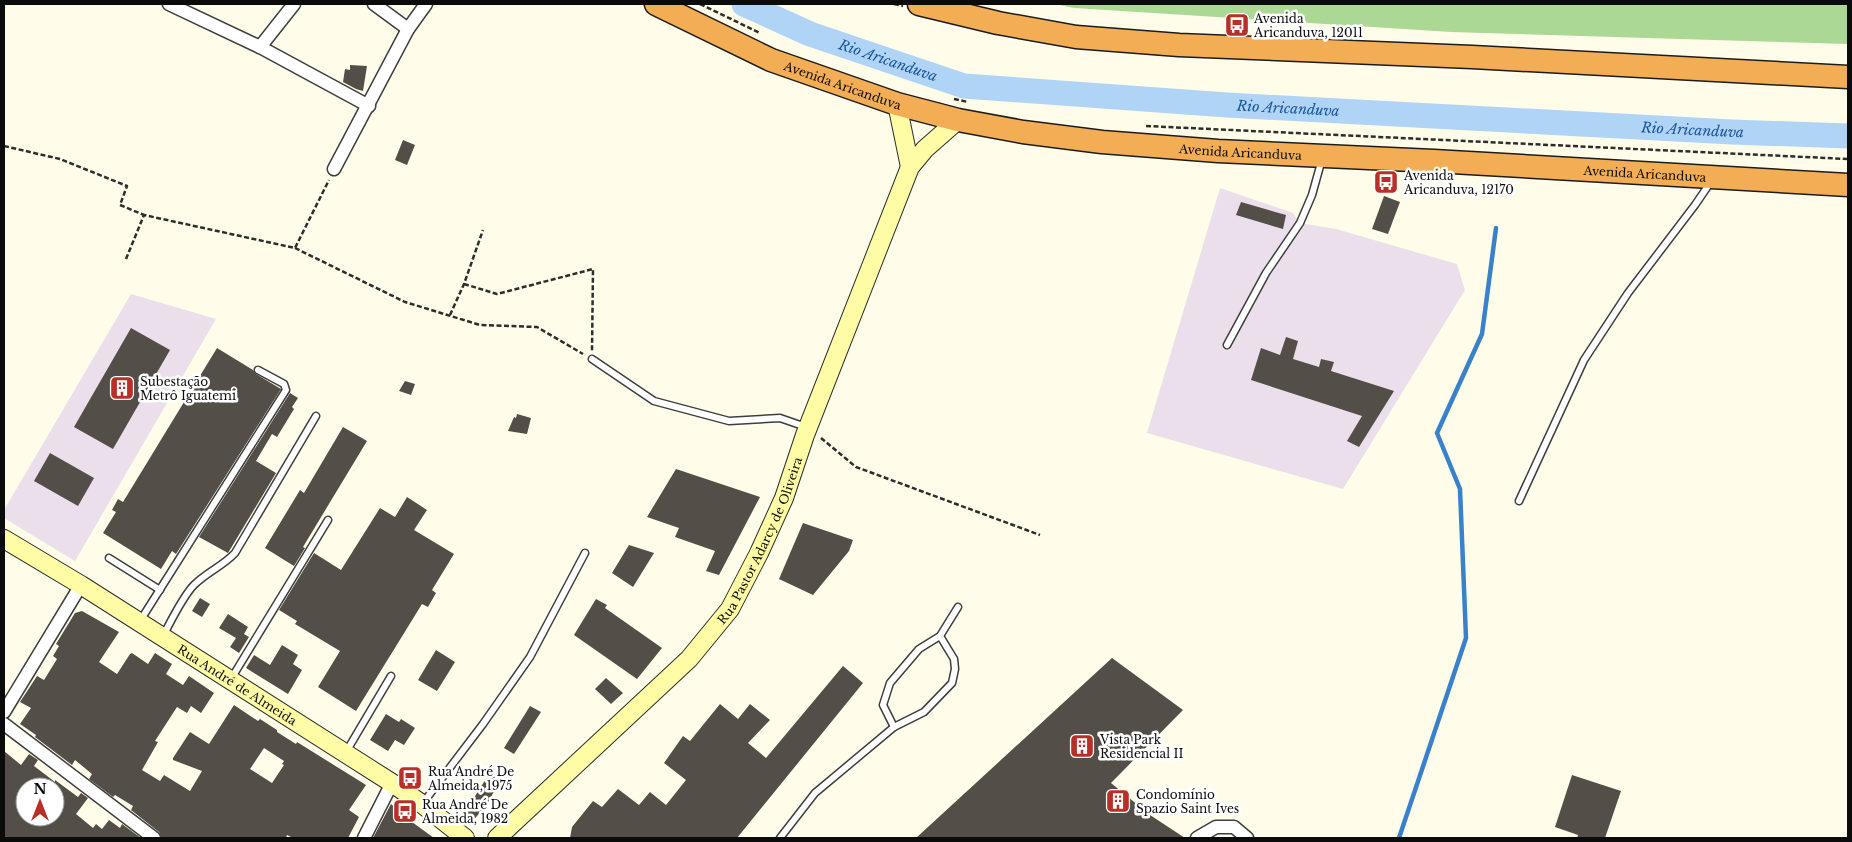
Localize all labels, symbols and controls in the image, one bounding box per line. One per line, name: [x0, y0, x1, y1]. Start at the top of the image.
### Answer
place label: Avenida Aricanduva, 12011: [1253, 11, 1363, 40]
bus stop icon: Avenida Aricanduva, 12011: [1224, 12, 1250, 38]
water label: Rio Aricanduva: [836, 35, 940, 85]
street label: Avenida Aricanduva: [781, 57, 903, 112]
water label: Rio Aricanduva: [1235, 96, 1340, 120]
water label: Rio Aricanduva: [1640, 118, 1744, 141]
street label: Avenida Aricanduva: [1178, 140, 1303, 162]
street label: Avenida Aricanduva: [1582, 162, 1707, 184]
place label: Avenida Aricanduva, 12170: [1403, 168, 1514, 197]
bus stop icon: Avenida Aricanduva, 12170: [1373, 169, 1399, 195]
place label: Subestação Metrô Iguatemi: [140, 374, 236, 403]
building icon: Subestação Metrô Iguatemi: [109, 375, 135, 401]
street label: Rua Pastor Adarcy de Oliveira: [714, 455, 805, 627]
street label: Rua André de Almeida: [175, 641, 300, 728]
place label: Vista Park Residencial II: [1099, 732, 1184, 761]
building icon: Vista Park Residencial II: [1069, 733, 1095, 759]
place label: Rua André De Almeida, 1975: [427, 764, 514, 793]
bus stop icon: Rua André De Almeida, 1975: [397, 765, 423, 791]
north arrow: [15, 777, 65, 827]
text: N: [33, 780, 47, 798]
place label: Condomínio Spazio Saint Ives: [1136, 787, 1239, 816]
building icon: Condomínio Spazio Saint Ives: [1105, 788, 1131, 814]
place label: Rua André De Almeida, 1982: [421, 797, 508, 826]
bus stop icon: Rua André De Almeida, 1982: [392, 798, 418, 824]

